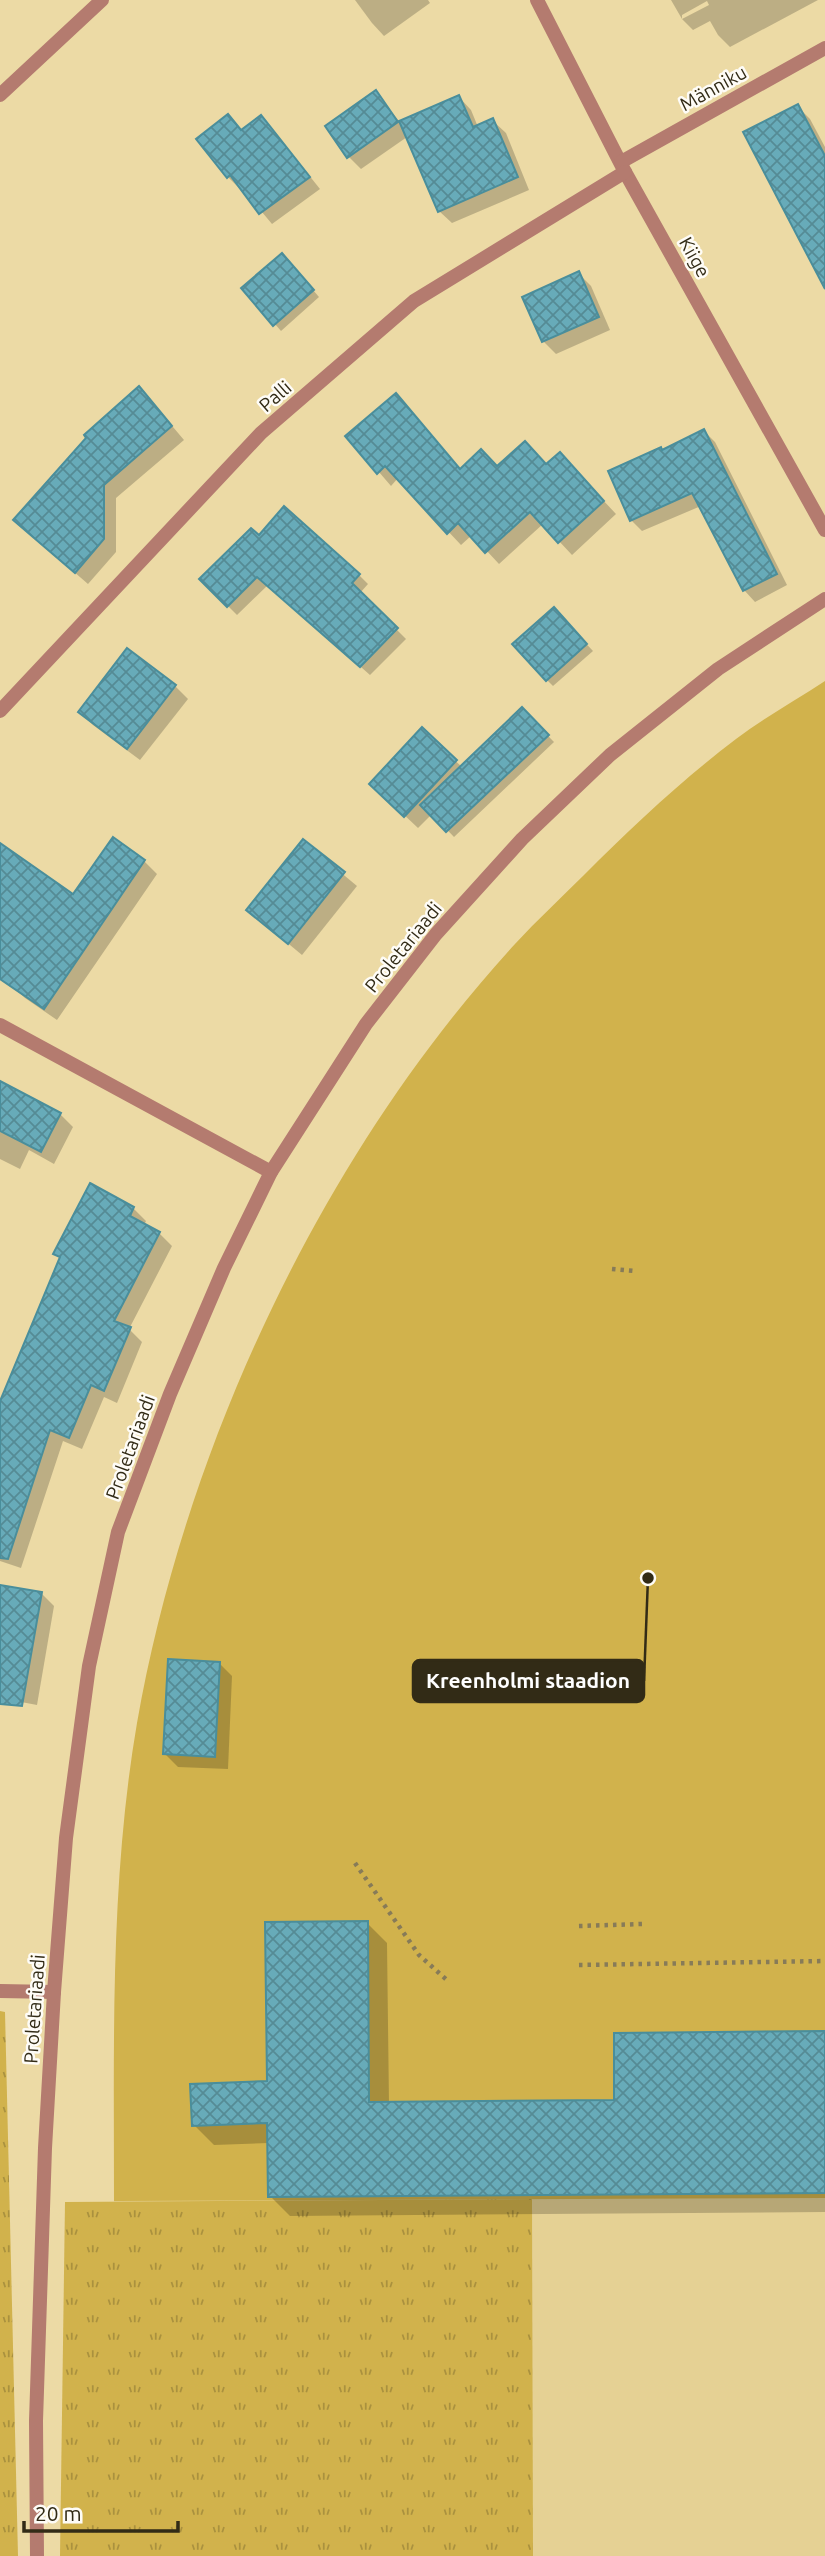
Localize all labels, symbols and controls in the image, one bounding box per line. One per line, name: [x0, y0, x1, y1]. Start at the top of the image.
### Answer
street label: Männiku: [676, 61, 750, 115]
street label: Kiige: [675, 233, 715, 281]
street label: Palli: [254, 376, 296, 416]
street label: Proletariaadi: [360, 898, 446, 996]
street label: Proletariaadi: [101, 1392, 159, 1502]
callout: Kreenholmi staadion: [413, 1660, 644, 1702]
text: Kreenholmi staadion: [426, 1668, 630, 1692]
street label: Proletariaadi: [19, 1954, 49, 2064]
scale bar: [24, 2490, 178, 2534]
text: 20 m: [35, 2501, 82, 2525]

